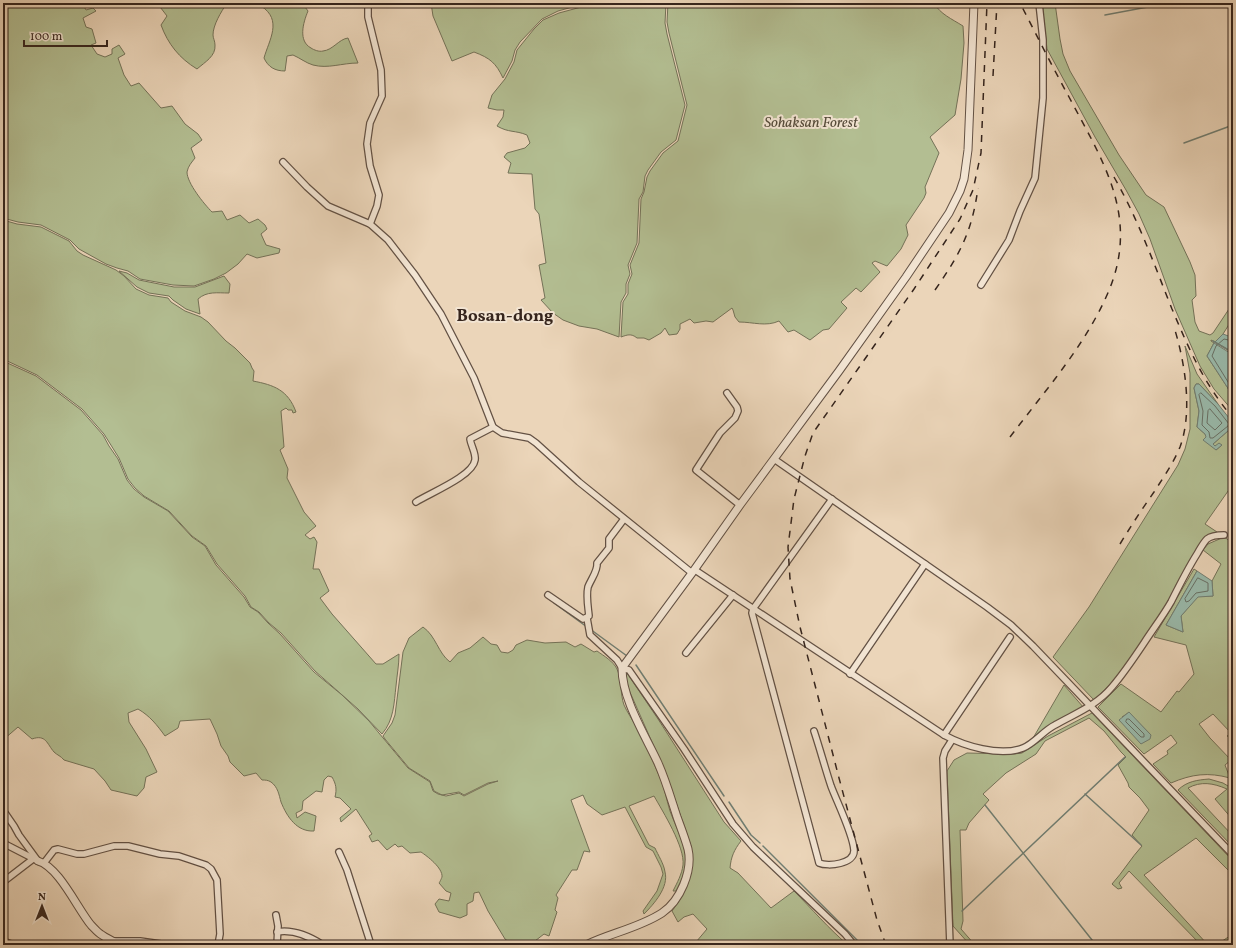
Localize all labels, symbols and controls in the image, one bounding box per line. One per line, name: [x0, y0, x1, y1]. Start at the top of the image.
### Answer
scale bar: [24, 22, 107, 48]
text: 100 m: [30, 29, 63, 45]
park label: Sohaksan Forest: [764, 113, 859, 134]
district label: Bosan-dong: [457, 305, 553, 328]
north arrow: [22, 886, 62, 926]
text: N: [38, 890, 46, 905]

